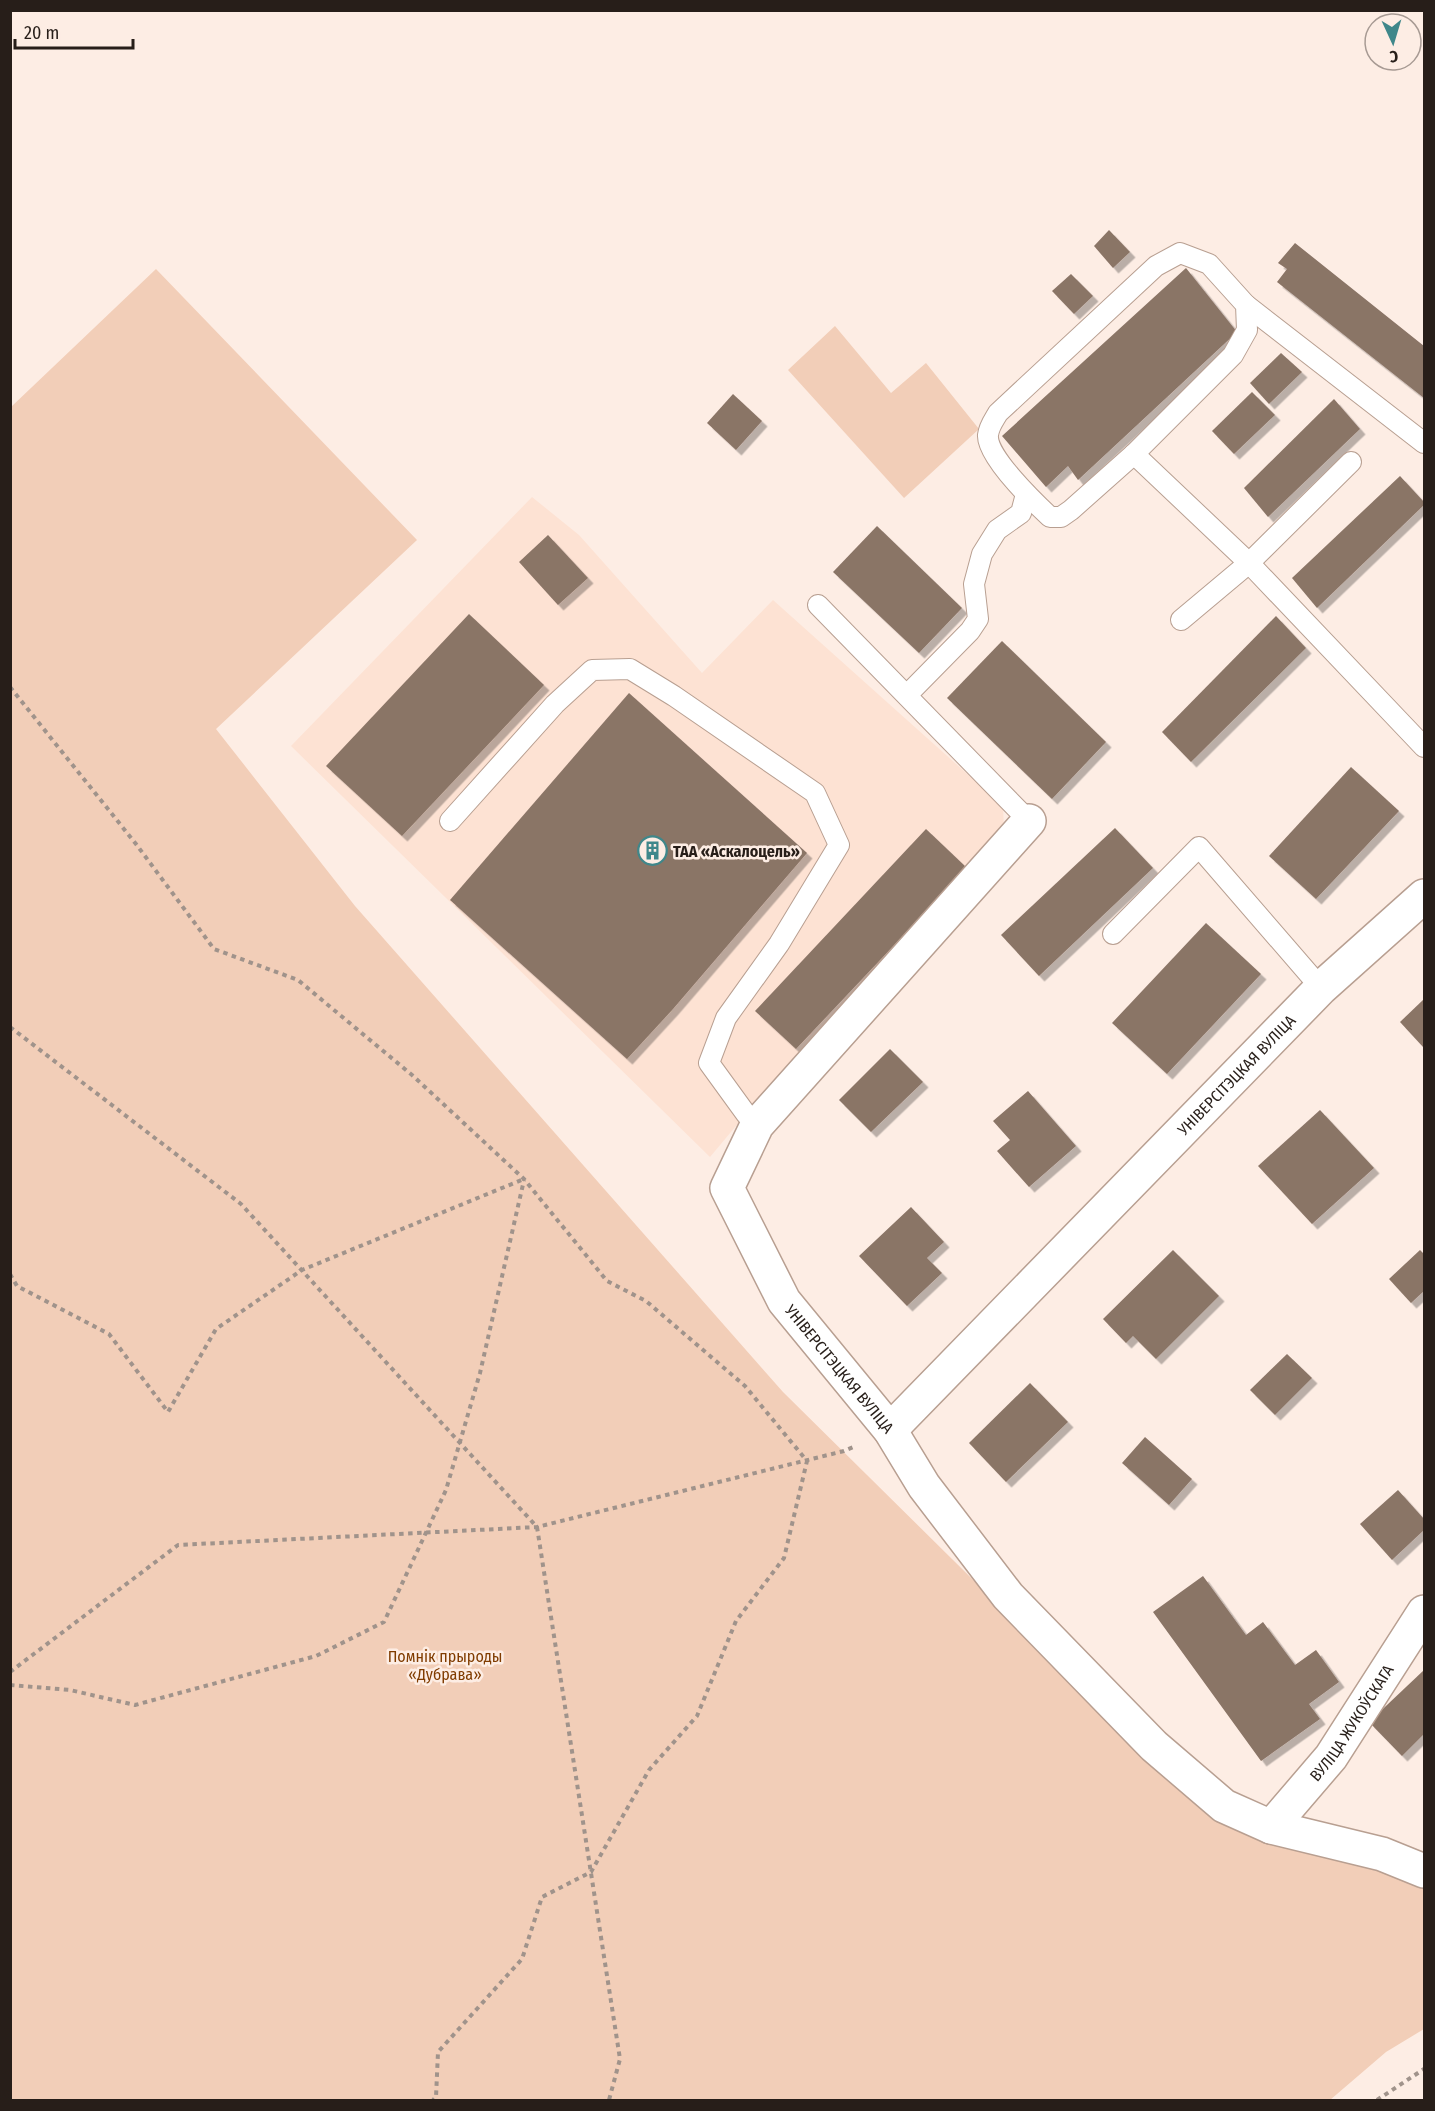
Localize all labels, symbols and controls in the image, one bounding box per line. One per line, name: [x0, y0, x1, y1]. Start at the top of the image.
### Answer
scale bar: [15, 12, 134, 50]
north arrow: [1363, 12, 1423, 72]
text: 20 m: [24, 22, 59, 44]
text: С: [1389, 47, 1399, 66]
building icon: ТАА «Аскалоцель»: [636, 835, 668, 867]
place label: ТАА «Аскалоцель»: [673, 842, 800, 861]
street label: УНІВЕРСІТЭЦКАЯ ВУЛІЦА: [1173, 1010, 1300, 1140]
street label: УНІВЕРСІТЭЦКАЯ ВУЛІЦА: [781, 1300, 898, 1437]
park label: Помнік прыроды «Дубрава»: [388, 1647, 502, 1684]
street label: ВУЛІЦА ЖУКОЎСКАГА: [1305, 1661, 1398, 1785]

